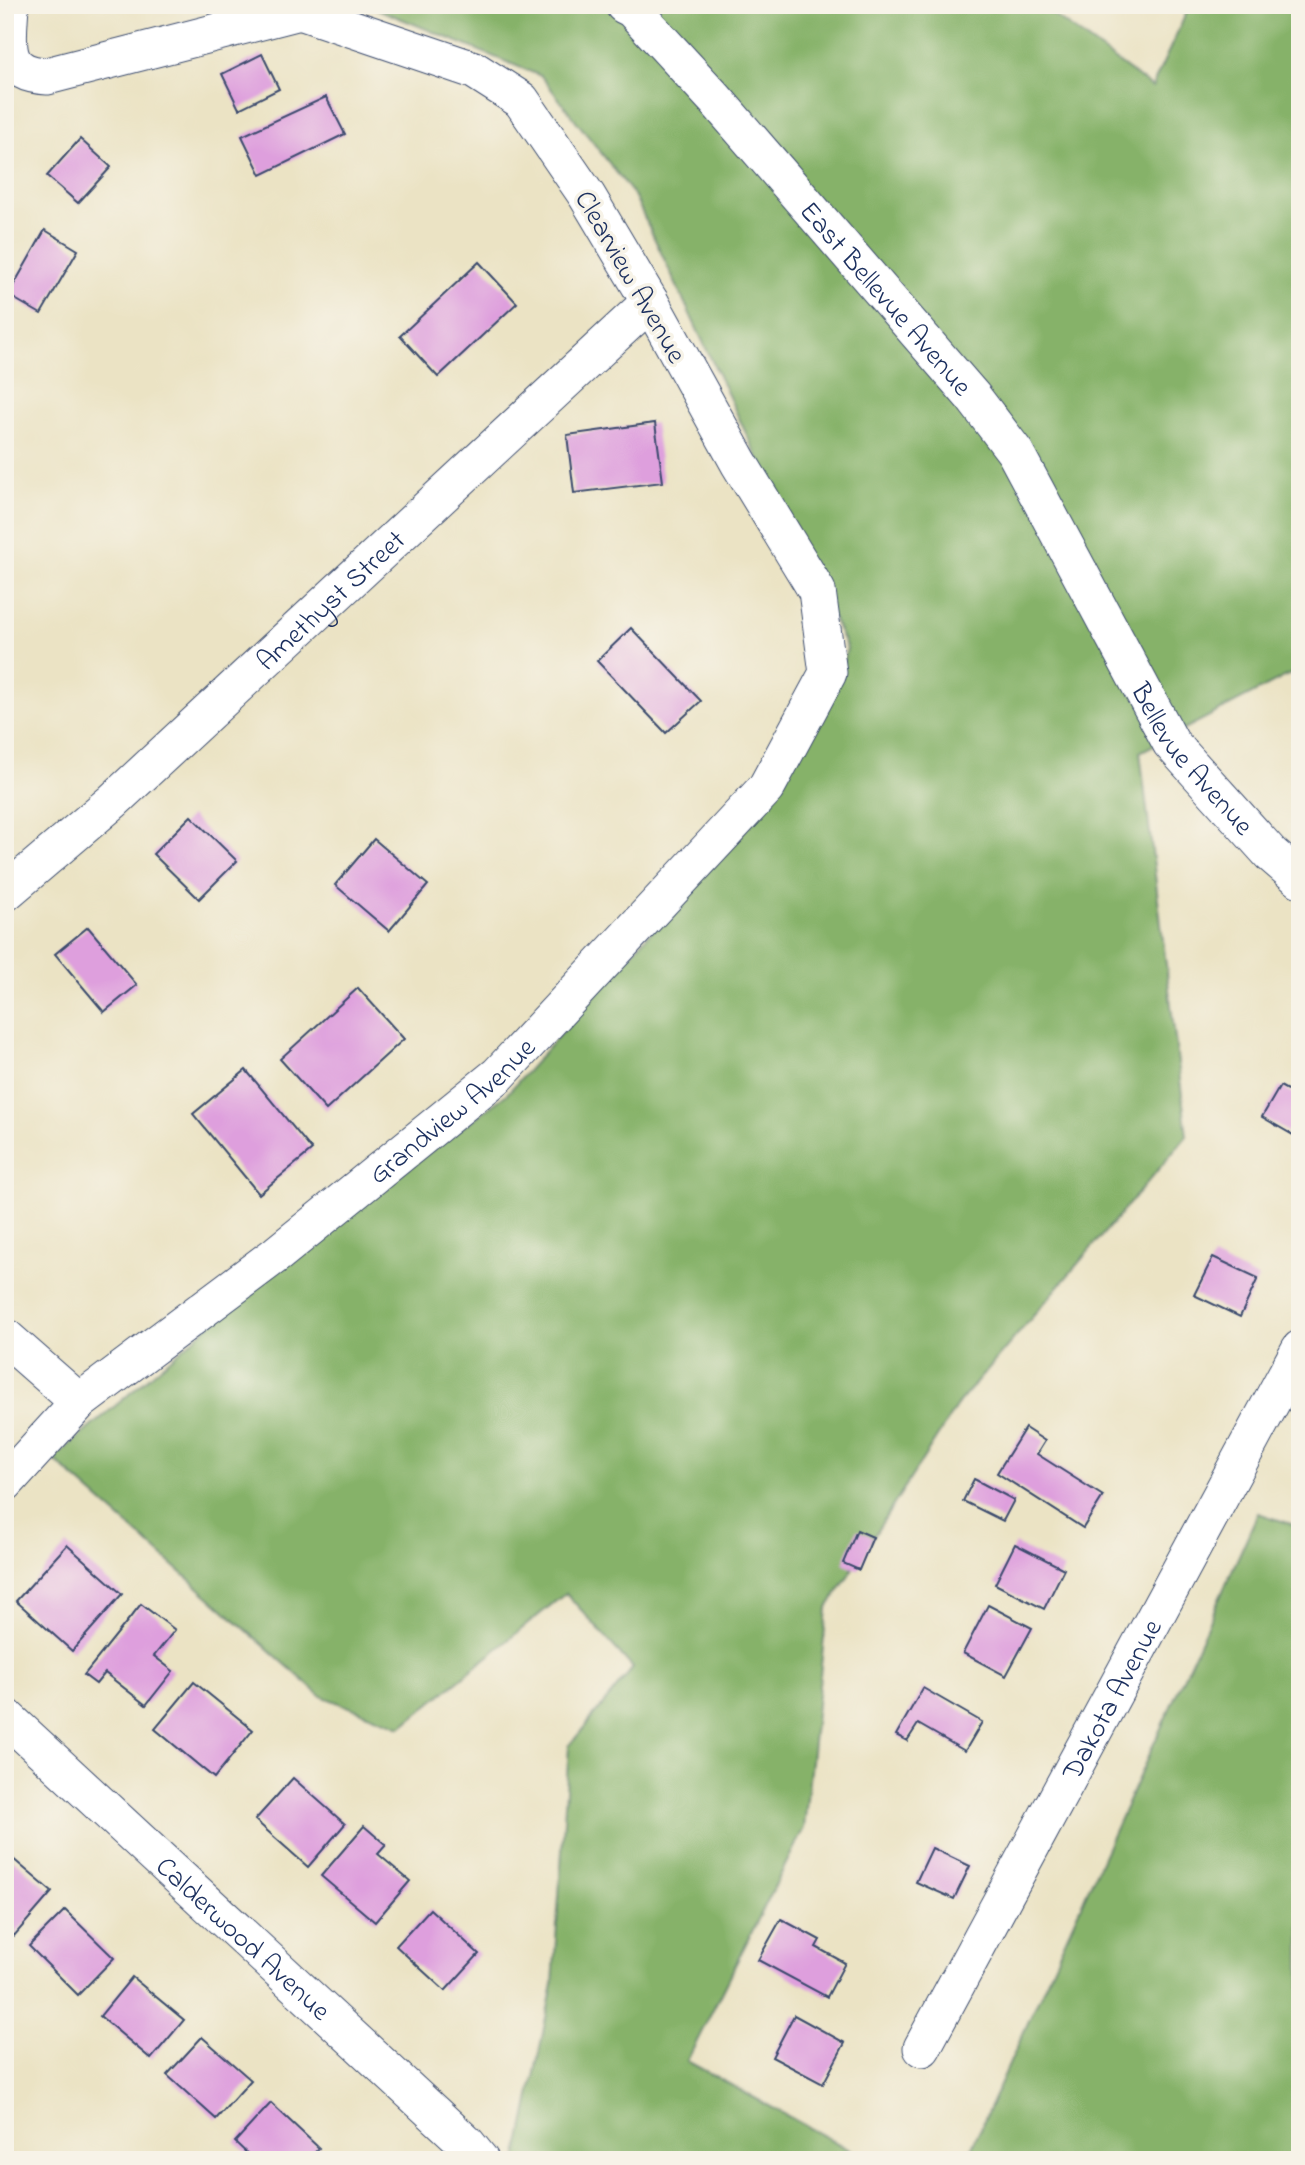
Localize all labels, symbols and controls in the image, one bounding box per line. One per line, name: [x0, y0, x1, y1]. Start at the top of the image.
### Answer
street label: Clearview Avenue: [563, 184, 695, 372]
street label: East Bellevue Avenue: [788, 193, 981, 407]
street label: Amethyst Street: [248, 522, 416, 682]
street label: Bellevue Avenue: [1118, 675, 1262, 846]
street label: Grandview Avenue: [361, 1029, 547, 1196]
street label: Dakota Avenue: [1053, 1612, 1174, 1789]
street label: Calderwood Avenue: [145, 1848, 339, 2032]

